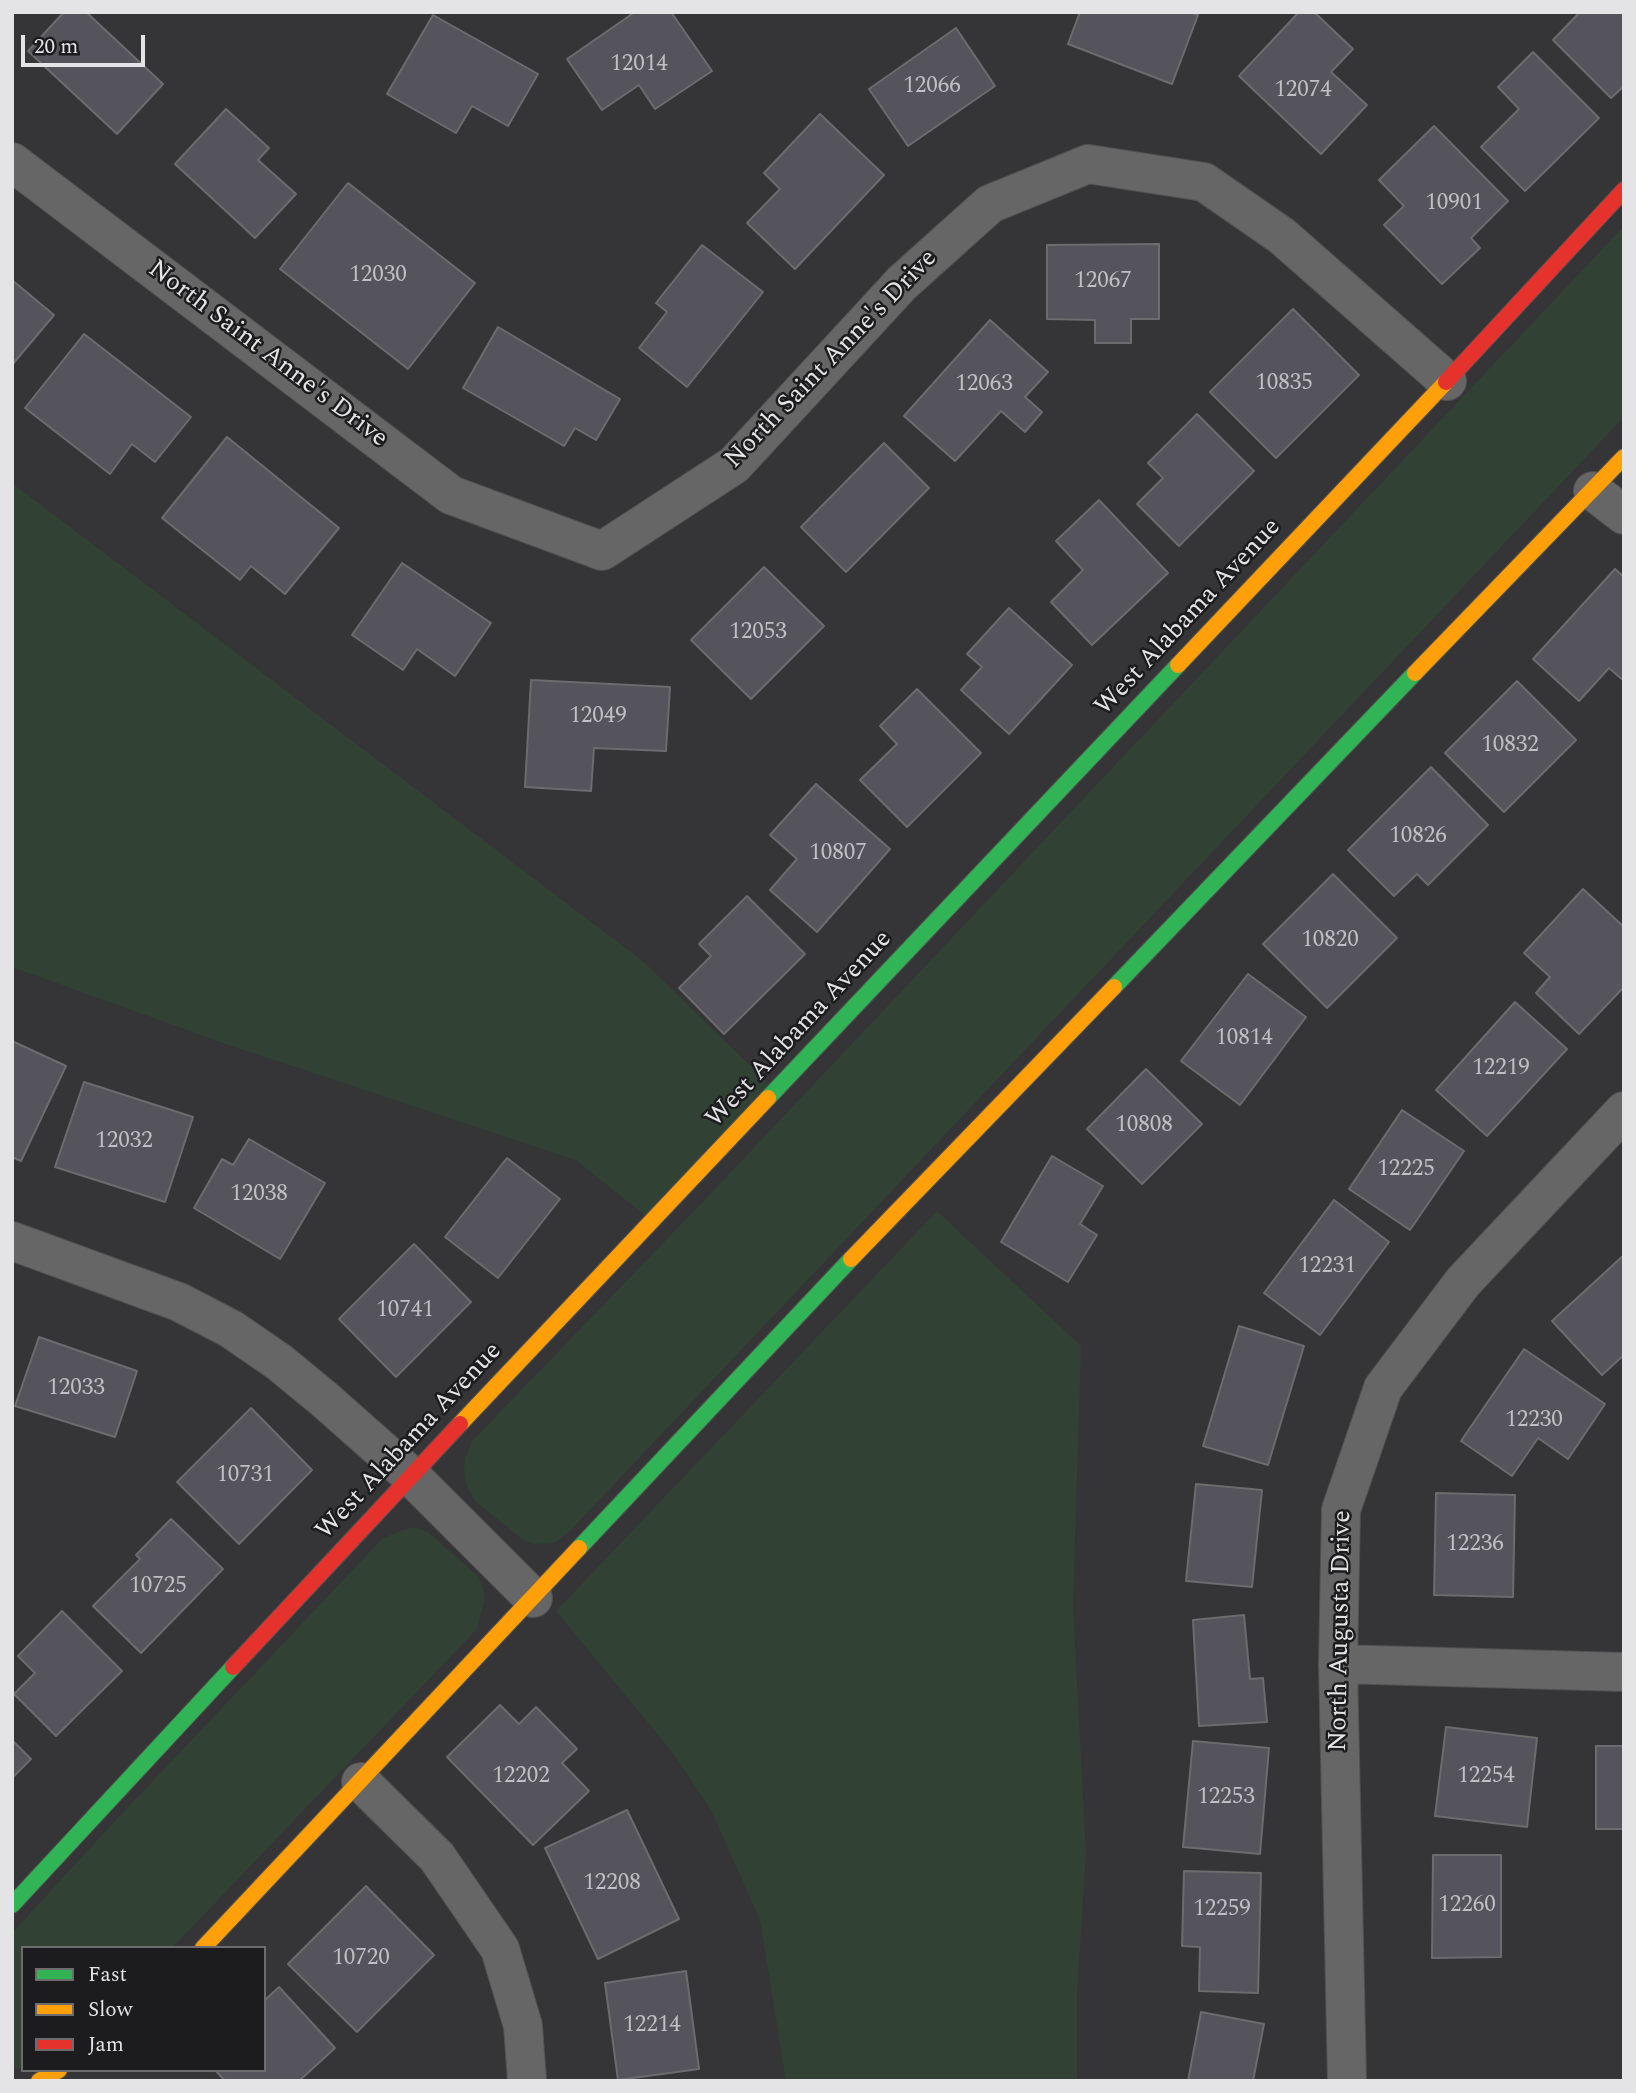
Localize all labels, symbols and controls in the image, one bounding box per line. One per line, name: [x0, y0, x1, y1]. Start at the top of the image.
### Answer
scale bar: [24, 21, 149, 65]
text: 20 m: [34, 31, 78, 63]
house number: 12014: [610, 51, 668, 79]
house number: 12066: [903, 73, 961, 101]
house number: 12074: [1274, 77, 1332, 105]
house number: 10901: [1425, 190, 1483, 218]
street label: North Saint Anne's Drive: [719, 244, 945, 476]
street label: North Saint Anne's Drive: [141, 255, 393, 455]
house number: 12030: [349, 262, 407, 290]
house number: 12067: [1074, 268, 1132, 296]
house number: 10835: [1255, 370, 1313, 398]
house number: 12063: [955, 371, 1013, 399]
street label: West Alabama Avenue: [1089, 513, 1289, 723]
house number: 12053: [729, 619, 787, 647]
house number: 12049: [569, 703, 627, 731]
house number: 10832: [1481, 732, 1539, 760]
house number: 10826: [1389, 823, 1447, 851]
house number: 10807: [809, 840, 867, 868]
street label: West Alabama Avenue: [700, 925, 900, 1135]
house number: 10820: [1301, 927, 1359, 955]
house number: 10814: [1215, 1025, 1273, 1053]
house number: 12219: [1472, 1055, 1530, 1083]
house number: 10808: [1115, 1112, 1173, 1140]
house number: 12032: [95, 1128, 153, 1156]
house number: 12225: [1377, 1156, 1435, 1184]
house number: 12038: [230, 1181, 288, 1209]
house number: 12231: [1298, 1253, 1356, 1281]
house number: 10741: [376, 1297, 434, 1325]
street label: West Alabama Avenue: [310, 1337, 510, 1547]
house number: 12033: [47, 1375, 105, 1403]
house number: 12230: [1505, 1407, 1563, 1435]
house number: 10731: [216, 1462, 274, 1490]
street label: North Augusta Drive: [1324, 1510, 1360, 1752]
house number: 12236: [1446, 1531, 1504, 1559]
house number: 10725: [129, 1573, 187, 1601]
house number: 12202: [492, 1763, 550, 1791]
house number: 12254: [1457, 1763, 1515, 1791]
house number: 12253: [1197, 1784, 1255, 1812]
house number: 12208: [583, 1870, 641, 1898]
house number: 12260: [1438, 1892, 1496, 1920]
house number: 12259: [1193, 1896, 1251, 1924]
house number: 10720: [332, 1945, 390, 1973]
legend: [21, 1946, 266, 2072]
text: Fast: [88, 1959, 127, 1991]
text: Slow: [88, 1994, 132, 2026]
house number: 12214: [623, 2012, 681, 2040]
text: Jam: [88, 2029, 124, 2061]

